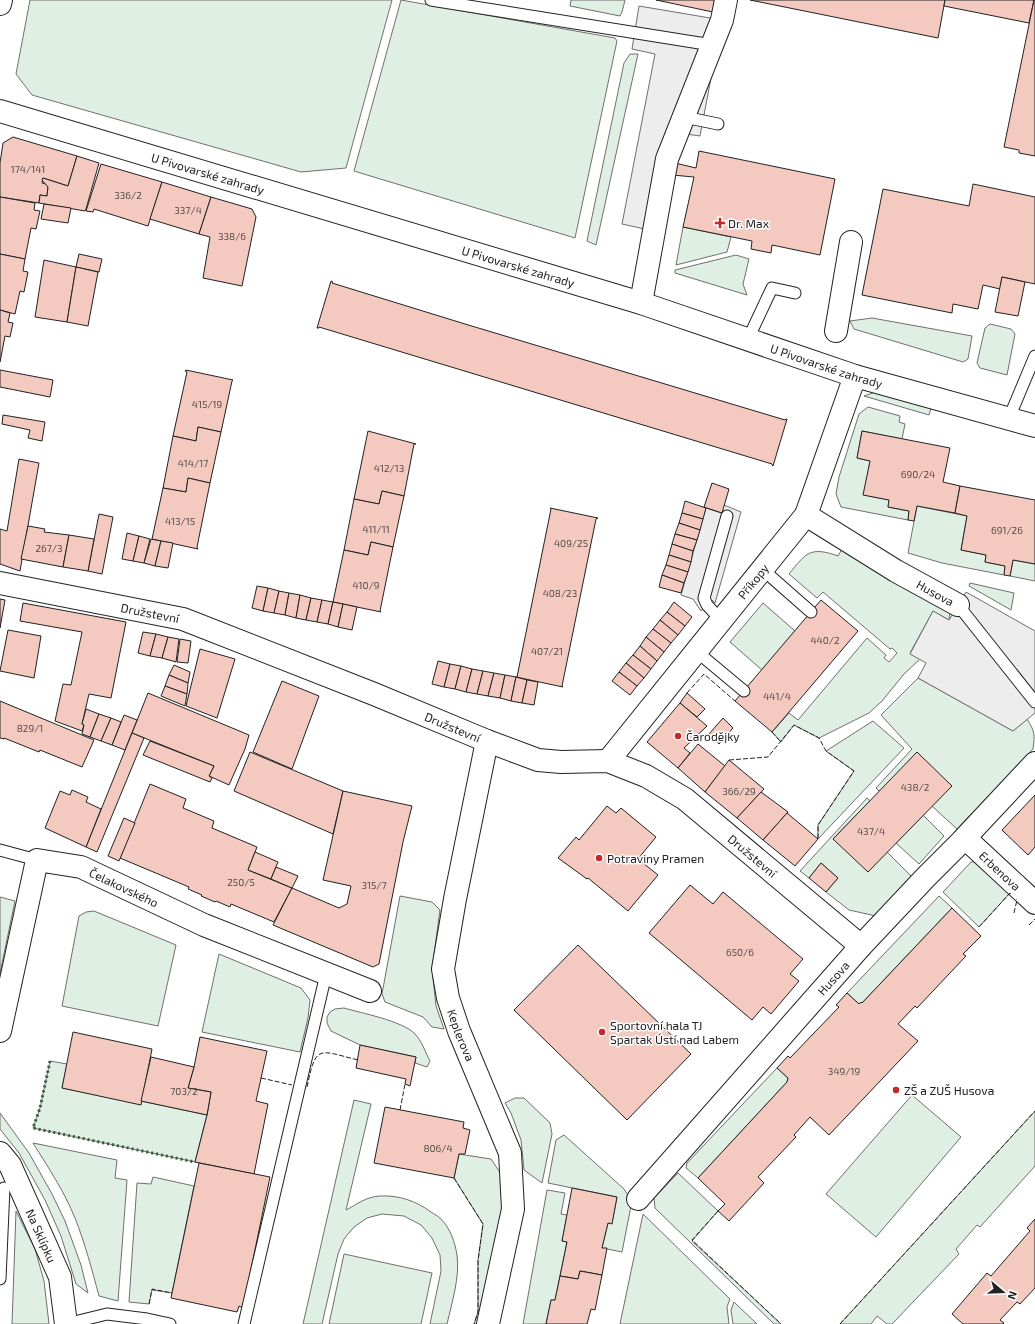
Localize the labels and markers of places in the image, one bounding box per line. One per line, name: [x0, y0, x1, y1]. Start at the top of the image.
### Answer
place label: Dr. Max: [728, 216, 770, 230]
marker: Dr. Max: [715, 218, 725, 228]
place label: Čarodějky: [686, 729, 740, 744]
marker: Čarodějky: [673, 731, 683, 741]
place label: Potraviny Pramen: [607, 851, 704, 865]
marker: Potraviny Pramen: [594, 853, 604, 863]
place label: Sportovní hala TJ Spartak Ústí nad Labem: [610, 1018, 739, 1046]
marker: Sportovní hala TJ Spartak Ústí nad Labem: [597, 1027, 607, 1037]
place label: ZŠ a ZUŠ Husova: [904, 1083, 994, 1097]
marker: ZŠ a ZUŠ Husova: [891, 1085, 901, 1095]

